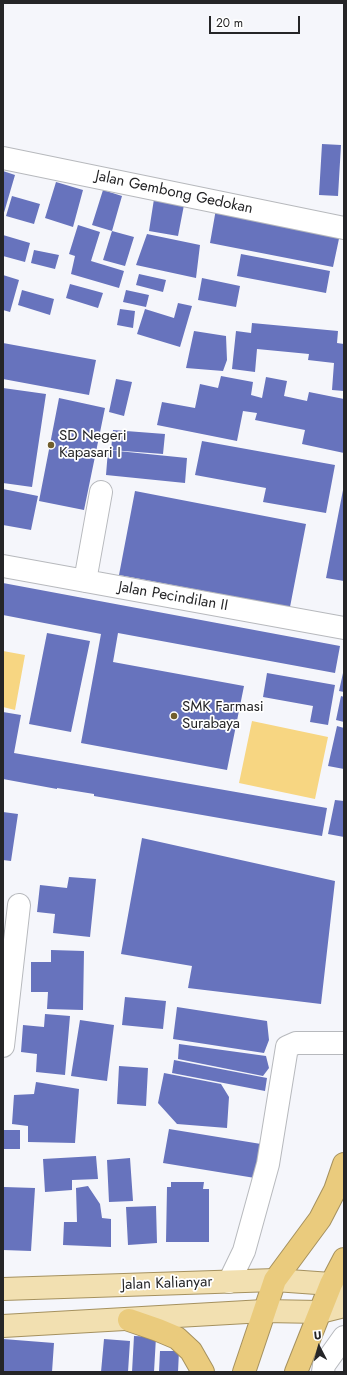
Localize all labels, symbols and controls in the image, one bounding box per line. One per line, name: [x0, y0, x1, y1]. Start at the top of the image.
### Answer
scale bar: [211, 8, 302, 34]
text: 20 m: [216, 14, 243, 32]
street label: Jalan Gembong Gedokan: [94, 168, 254, 218]
place label: SD Negeri Kapasari I: [59, 427, 127, 462]
marker: SD Negeri Kapasari I: [46, 440, 56, 450]
street label: Jalan Pecindilan II: [117, 578, 229, 616]
place label: SMK Farmasi Surabaya: [182, 698, 264, 733]
marker: SMK Farmasi Surabaya: [169, 711, 179, 721]
street label: Jalan Kalianyar: [121, 1273, 213, 1295]
north arrow: [299, 1327, 339, 1367]
text: U: [313, 1327, 322, 1343]

